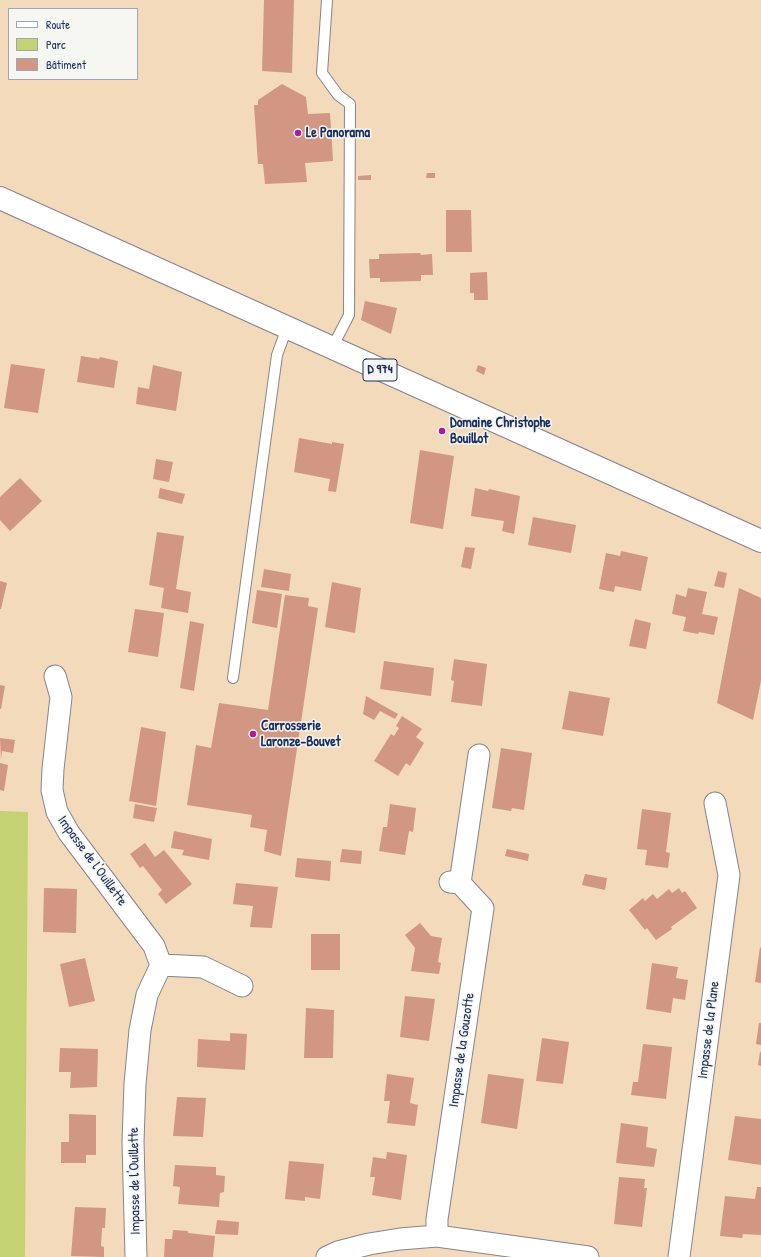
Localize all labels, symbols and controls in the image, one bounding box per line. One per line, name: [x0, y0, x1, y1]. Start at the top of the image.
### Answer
legend: [8, 8, 138, 80]
text: Route: [46, 16, 70, 33]
text: Parc: [46, 36, 66, 53]
text: Bâtiment: [46, 56, 86, 73]
place label: Le Panorama: [306, 125, 370, 141]
marker: Le Panorama: [293, 128, 303, 138]
road number: D 974: [363, 359, 397, 381]
place label: Domaine Christophe Bouillot: [450, 415, 551, 448]
marker: Domaine Christophe Bouillot: [437, 426, 447, 436]
place label: Carrosserie Laronze-Bouvet: [261, 718, 341, 750]
marker: Carrosserie Laronze-Bouvet: [248, 729, 258, 739]
street label: Impasse de l'Ouillette: [54, 813, 130, 909]
street label: Impasse de la Plane: [695, 980, 723, 1080]
street label: Impasse de la Gouzotte: [446, 992, 478, 1108]
street label: Impasse de l'Ouillette: [126, 1127, 144, 1235]

